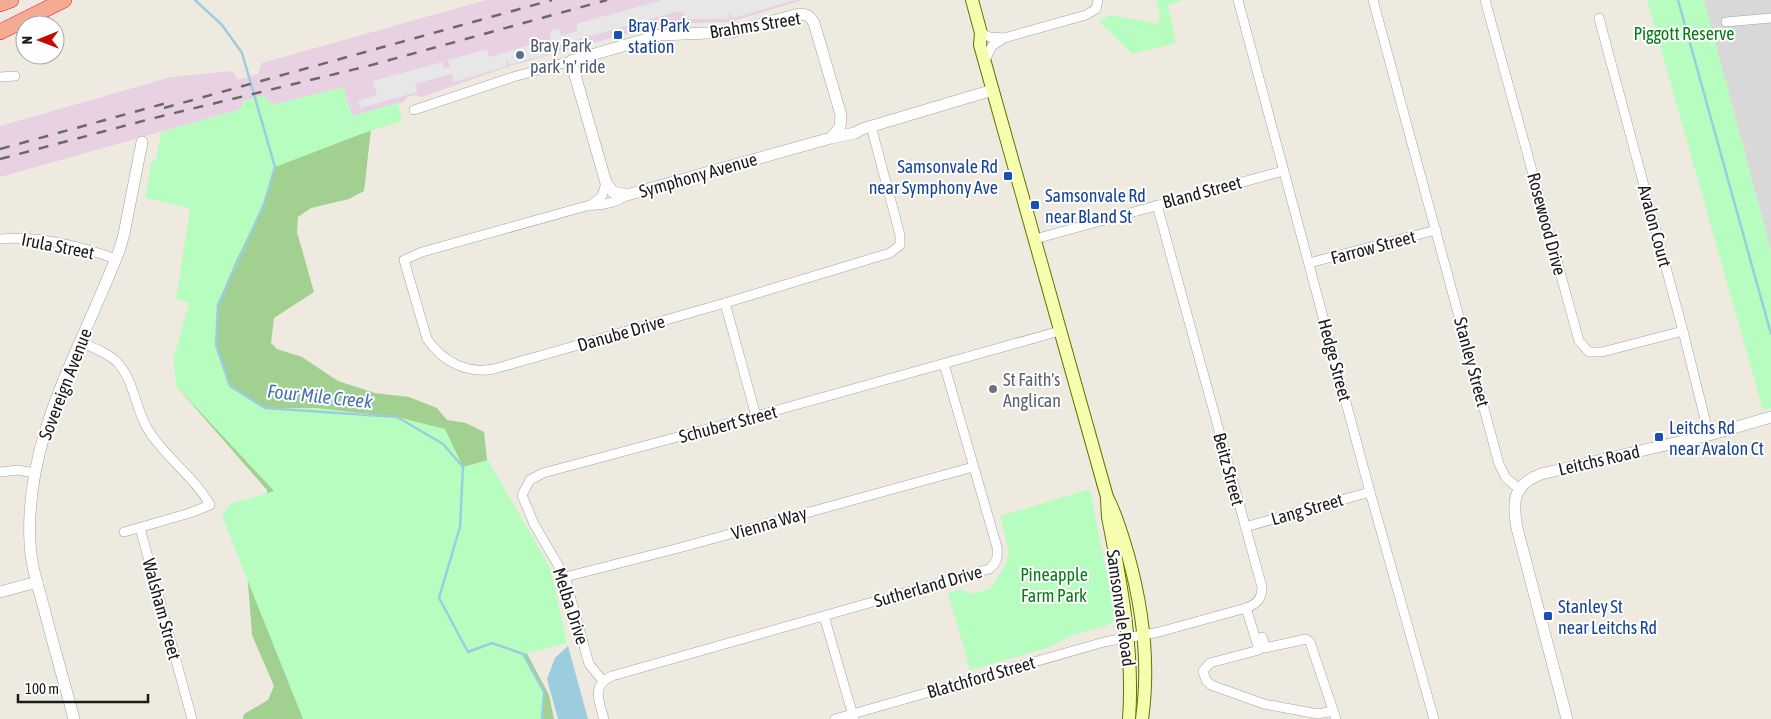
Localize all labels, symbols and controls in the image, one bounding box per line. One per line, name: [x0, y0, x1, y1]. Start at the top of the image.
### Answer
street label: Brahms Street: [708, 7, 802, 43]
north arrow: [15, 15, 65, 65]
place label: Bray Park station: [628, 15, 690, 57]
park label: Piggott Reserve: [1633, 23, 1735, 44]
marker: Bray Park station: [612, 29, 624, 41]
place label: Bray Park park 'n' ride: [530, 35, 606, 77]
text: N: [19, 36, 35, 44]
marker: Bray Park park 'n' ride: [514, 49, 526, 61]
street label: Symphony Avenue: [637, 148, 759, 202]
place label: Samsonvale Rd near Symphony Ave: [869, 156, 998, 198]
marker: Samsonvale Rd near Symphony Ave: [1002, 170, 1014, 182]
street label: Rosewood Drive: [1523, 170, 1571, 278]
street label: Bland Street: [1160, 171, 1244, 213]
street label: Avalon Court: [1634, 183, 1676, 269]
place label: Samsonvale Rd near Bland St: [1045, 185, 1146, 227]
marker: Samsonvale Rd near Bland St: [1029, 199, 1041, 211]
street label: Farrow Street: [1328, 226, 1418, 268]
street label: Irula Street: [20, 229, 96, 263]
street label: Danube Drive: [575, 311, 667, 355]
street label: Stanley Street: [1450, 315, 1494, 409]
street label: Hedge Street: [1314, 316, 1356, 404]
street label: Sovereign Avenue: [34, 325, 96, 443]
place label: St Faith's Anglican: [1003, 369, 1061, 411]
water label: Four Mile Creek: [266, 380, 374, 413]
marker: St Faith's Anglican: [987, 383, 999, 395]
street label: Schubert Street: [677, 401, 779, 447]
place label: Leitchs Rd near Avalon Ct: [1669, 417, 1764, 459]
street label: Beitz Street: [1209, 430, 1249, 508]
marker: Leitchs Rd near Avalon Ct: [1653, 431, 1665, 443]
street label: Leitchs Road: [1556, 440, 1642, 480]
street label: Lang Street: [1269, 489, 1345, 529]
street label: Vienna Way: [729, 502, 809, 544]
street label: Samsonvale Road: [1102, 548, 1140, 668]
street label: Walsham Street: [138, 556, 186, 662]
street label: Sutherland Drive: [872, 561, 984, 611]
park label: Pineapple Farm Park: [1020, 564, 1088, 606]
street label: Melba Drive: [549, 565, 593, 647]
place label: Stanley St near Leitchs Rd: [1558, 596, 1657, 638]
marker: Stanley St near Leitchs Rd: [1542, 610, 1554, 622]
street label: Blatchford Street: [925, 652, 1037, 702]
scale bar: [18, 672, 148, 704]
text: 100 m: [25, 680, 59, 697]

